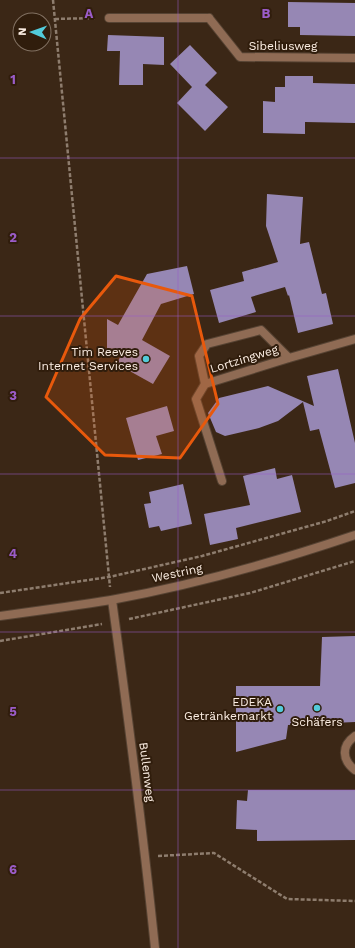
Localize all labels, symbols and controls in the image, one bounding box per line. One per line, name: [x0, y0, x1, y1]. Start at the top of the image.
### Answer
text: A: [85, 6, 94, 21]
text: B: [262, 6, 271, 21]
north arrow: [12, 12, 52, 52]
text: N: [16, 27, 29, 36]
street label: Sibeliusweg: [249, 39, 318, 53]
text: 1: [10, 72, 16, 87]
text: 2: [9, 230, 17, 245]
street label: Lortzingweg: [208, 342, 280, 376]
place label: Tim Reeves Internet Services: [38, 345, 138, 373]
marker: Tim Reeves Internet Services: [141, 354, 151, 364]
text: 3: [9, 388, 17, 403]
text: 4: [9, 546, 18, 561]
street label: Westring: [150, 561, 204, 585]
place label: EDEKA Getränkemarkt: [184, 695, 272, 723]
marker: Schäfers: [312, 703, 322, 713]
text: 5: [9, 704, 17, 719]
marker: EDEKA Getränkemarkt: [275, 704, 285, 714]
place label: Schäfers: [291, 715, 343, 729]
street label: Bullenweg: [136, 741, 158, 803]
text: 6: [9, 862, 17, 877]

